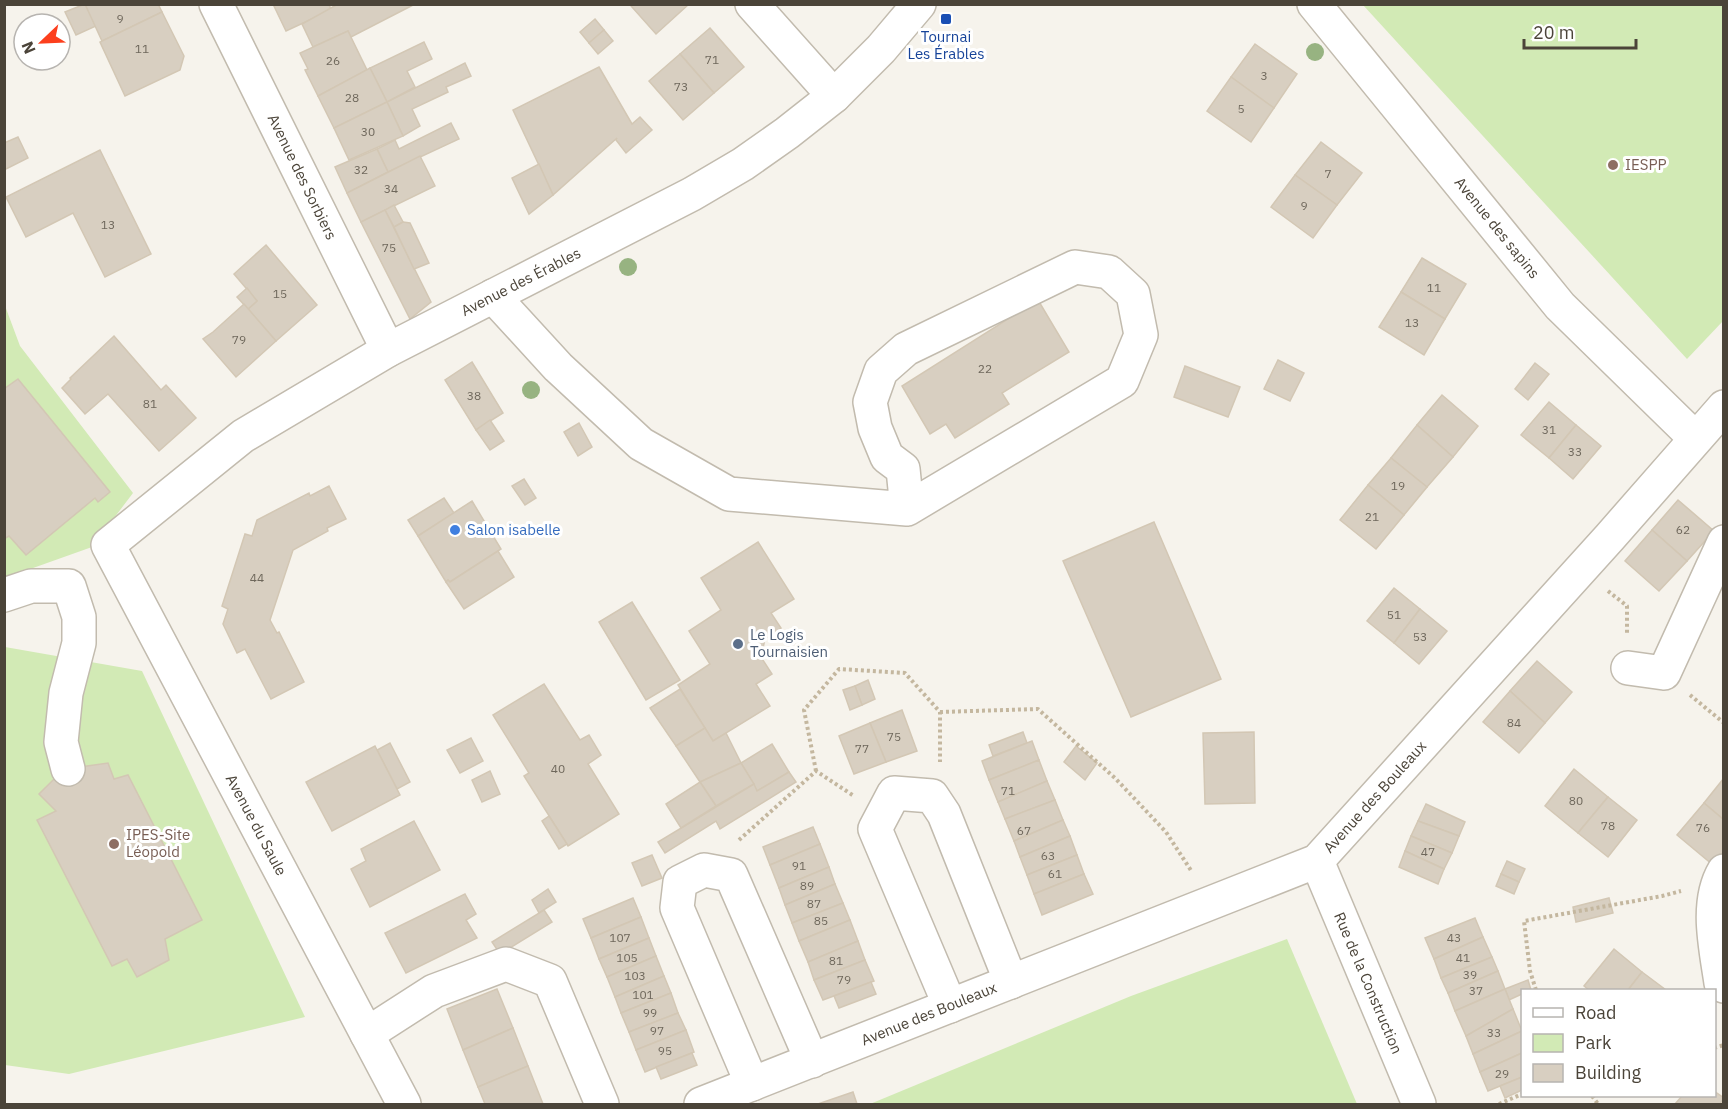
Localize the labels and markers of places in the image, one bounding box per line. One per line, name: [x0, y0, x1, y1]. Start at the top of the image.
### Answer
marker: Tournai Les Érables: [939, 12, 953, 26]
place label: Tournai Les Érables: [908, 27, 984, 63]
place label: IESPP: [1625, 155, 1667, 174]
marker: IESPP: [1606, 158, 1620, 172]
place label: Salon isabelle: [467, 520, 561, 539]
marker: Salon isabelle: [448, 523, 462, 537]
place label: Le Logis Tournaisien: [750, 625, 828, 661]
marker: Le Logis Tournaisien: [731, 637, 745, 651]
place label: IPES-Site Léopold: [126, 825, 190, 861]
marker: IPES-Site Léopold: [107, 837, 121, 851]

